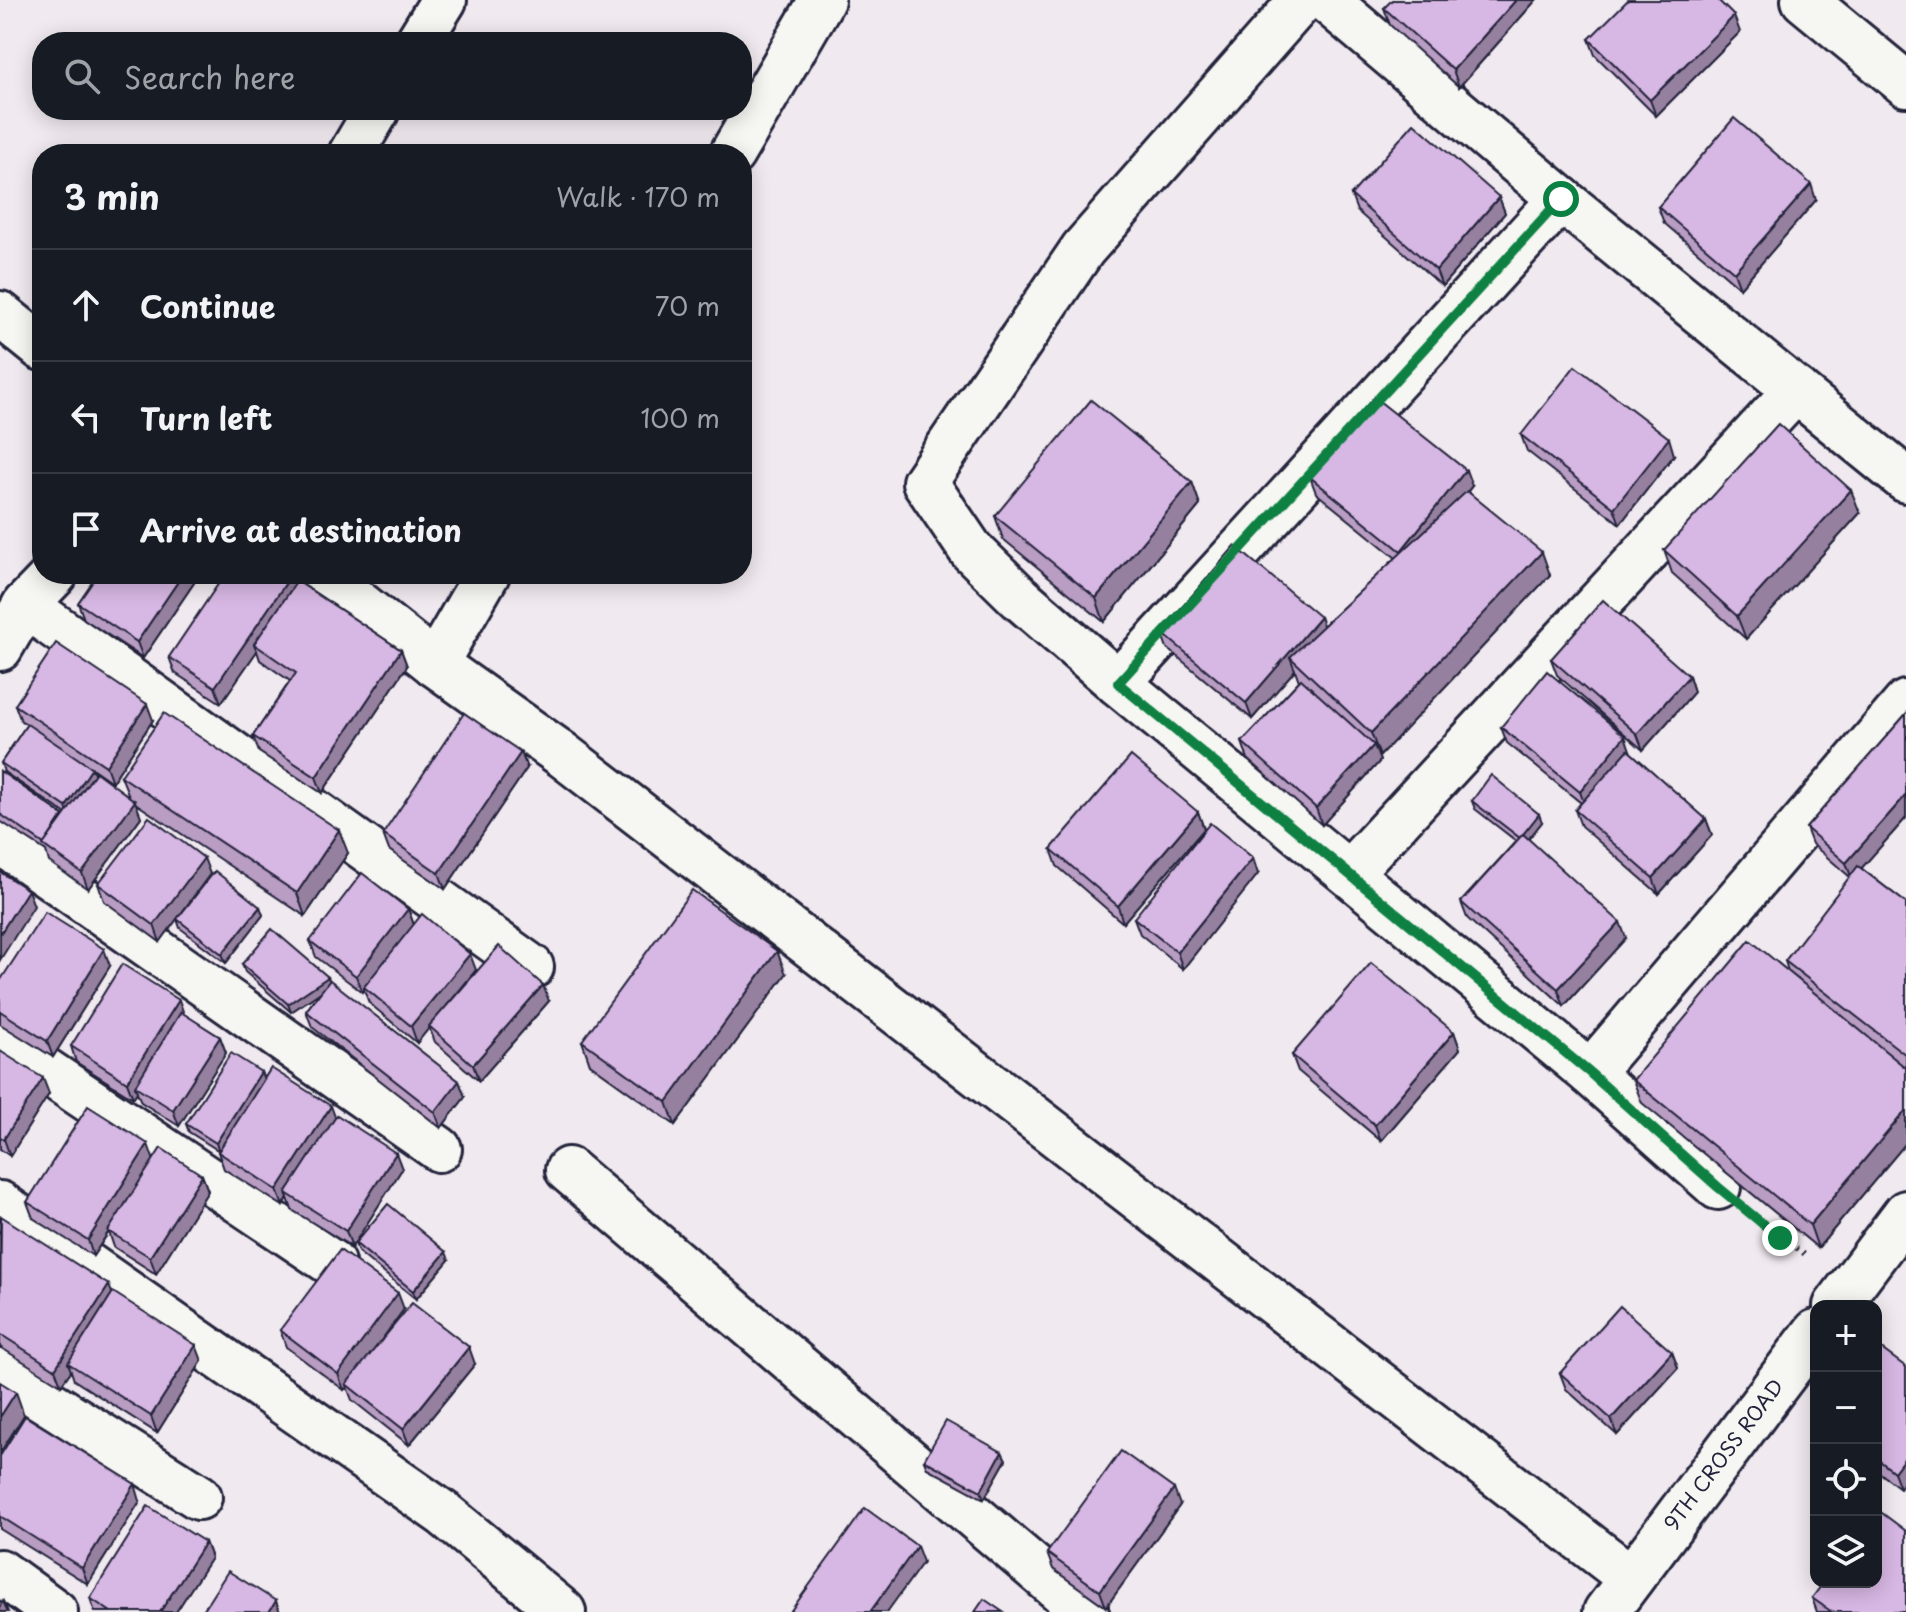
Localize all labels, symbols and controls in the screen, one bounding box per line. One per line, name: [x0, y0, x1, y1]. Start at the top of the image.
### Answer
search box: [32, 32, 752, 120]
icon: search: [60, 54, 104, 98]
text: Search here: [124, 54, 296, 99]
text: 3 min: [64, 170, 160, 222]
text: Walk · 170 m: [556, 177, 720, 216]
route start: [1543, 181, 1579, 217]
icon: ahead: [64, 283, 108, 327]
text: Continue: [140, 283, 275, 328]
text: 70 m: [655, 286, 720, 325]
icon: left: [64, 395, 108, 439]
text: Turn left: [140, 395, 272, 440]
text: 100 m: [640, 398, 720, 437]
icon: arrive: [64, 507, 108, 551]
text: Arrive at destination: [140, 507, 462, 552]
route end: [1762, 1220, 1798, 1256]
map controls: [1810, 1300, 1882, 1588]
button: +: [1810, 1300, 1882, 1372]
street label: 9TH CROSS ROAD: [1656, 1372, 1790, 1536]
button: −: [1810, 1372, 1882, 1444]
button: locate: [1810, 1444, 1882, 1516]
button: layers: [1810, 1516, 1882, 1588]

